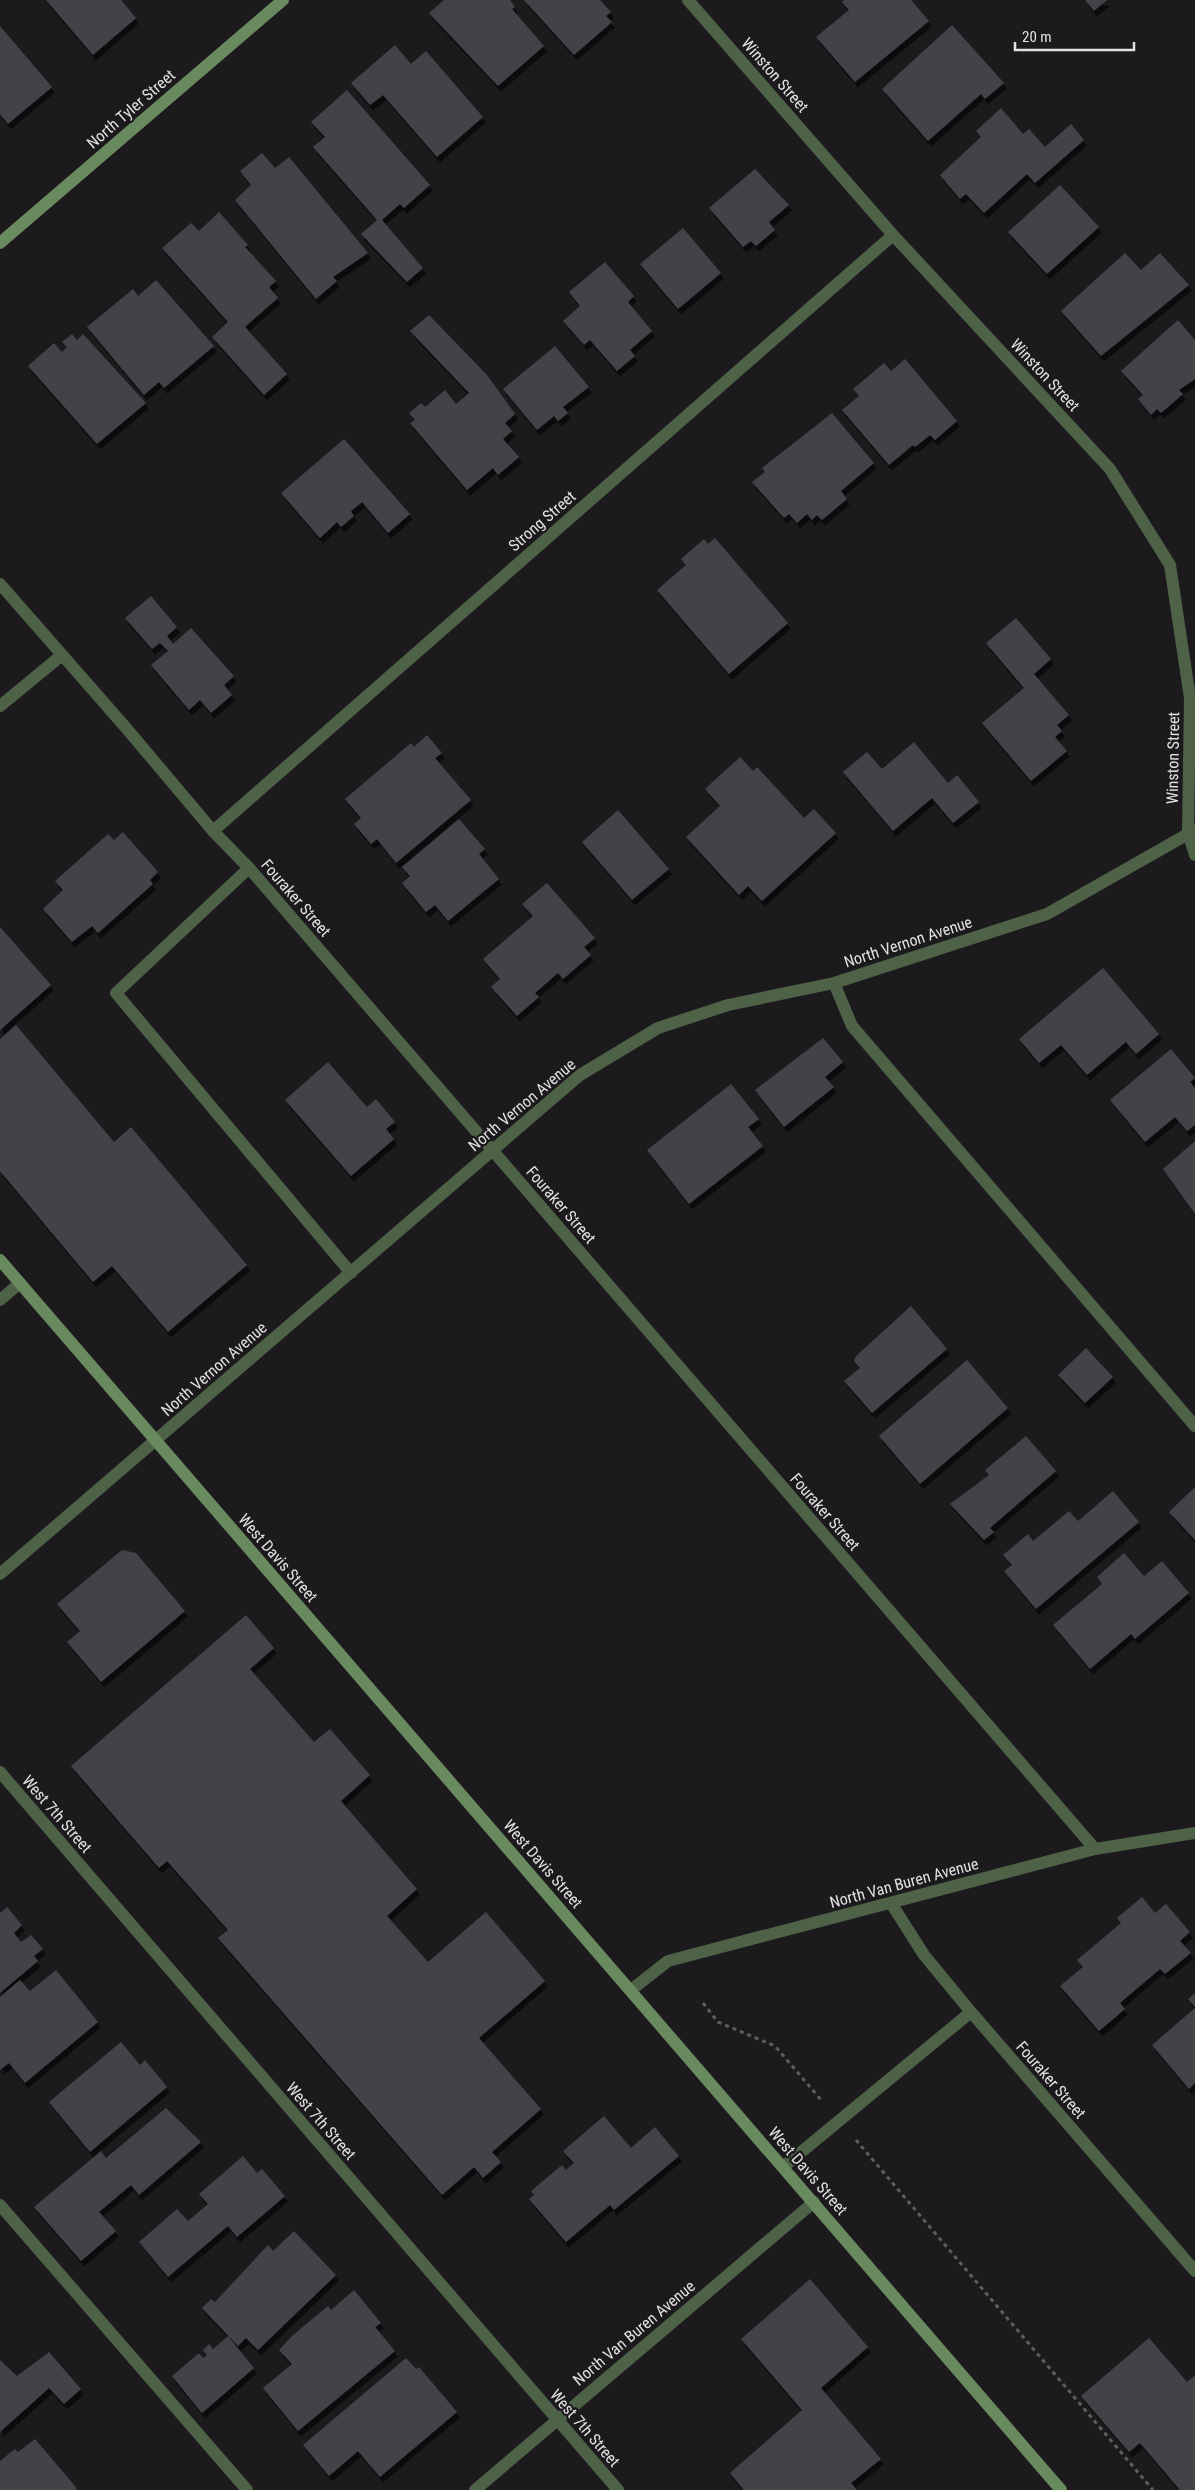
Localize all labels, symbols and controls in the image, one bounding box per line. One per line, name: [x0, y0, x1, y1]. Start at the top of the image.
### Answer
scale bar: [1015, 20, 1134, 52]
text: 20 m: [1022, 28, 1052, 46]
street label: Winston Street: [738, 34, 813, 116]
street label: North Tyler Street: [83, 65, 179, 152]
street label: Winston Street: [1007, 335, 1084, 415]
street label: Strong Street: [505, 487, 580, 555]
street label: Winston Street: [1163, 711, 1183, 804]
street label: Fouraker Street: [257, 855, 335, 941]
street label: North Vernon Avenue: [842, 912, 974, 972]
street label: North Vernon Avenue: [465, 1055, 579, 1155]
street label: Fouraker Street: [522, 1162, 600, 1248]
street label: North Vernon Avenue: [157, 1318, 271, 1420]
street label: Fouraker Street: [786, 1469, 864, 1555]
street label: West Davis Street: [234, 1510, 322, 1606]
street label: West 7th Street: [18, 1771, 96, 1857]
street label: West Davis Street: [499, 1816, 587, 1912]
street label: North Van Buren Avenue: [828, 1854, 980, 1912]
street label: Fouraker Street: [1012, 2037, 1090, 2123]
street label: West 7th Street: [282, 2078, 360, 2164]
street label: West Davis Street: [764, 2123, 852, 2219]
street label: North Van Buren Avenue: [569, 2276, 699, 2390]
street label: West 7th Street: [546, 2385, 624, 2471]

